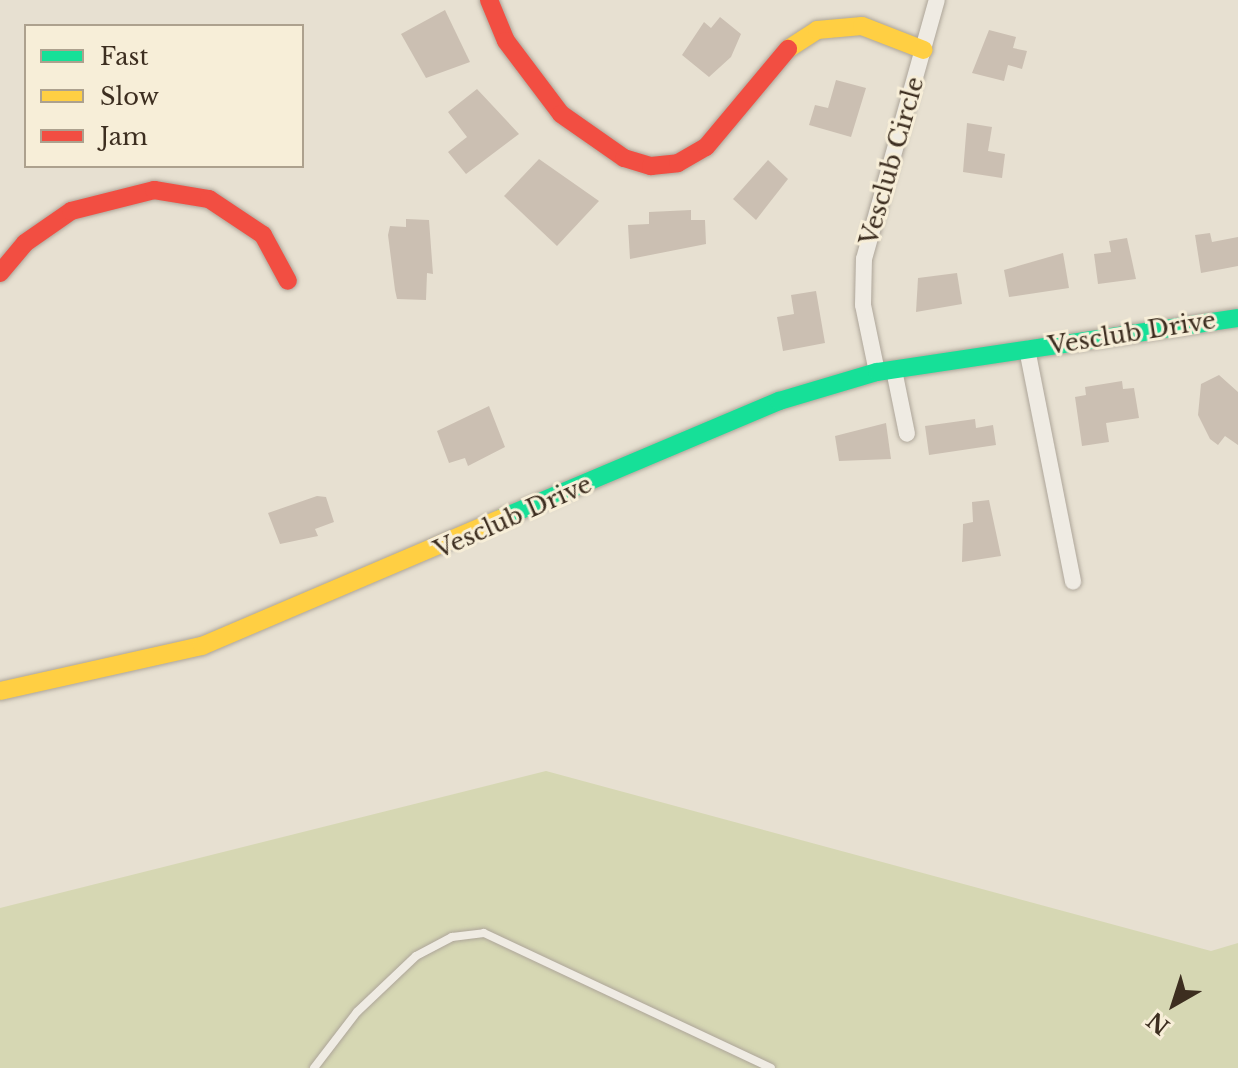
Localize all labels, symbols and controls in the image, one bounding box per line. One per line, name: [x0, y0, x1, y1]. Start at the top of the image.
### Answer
legend: [24, 24, 304, 168]
text: Fast: [100, 42, 148, 71]
street label: Vesclub Circle: [854, 73, 930, 249]
text: Slow: [100, 82, 159, 111]
text: Jam: [100, 122, 148, 151]
street label: Vesclub Drive: [1046, 306, 1218, 360]
street label: Vesclub Drive: [430, 469, 596, 565]
north arrow: [1134, 964, 1214, 1044]
text: N: [1142, 1006, 1175, 1040]

